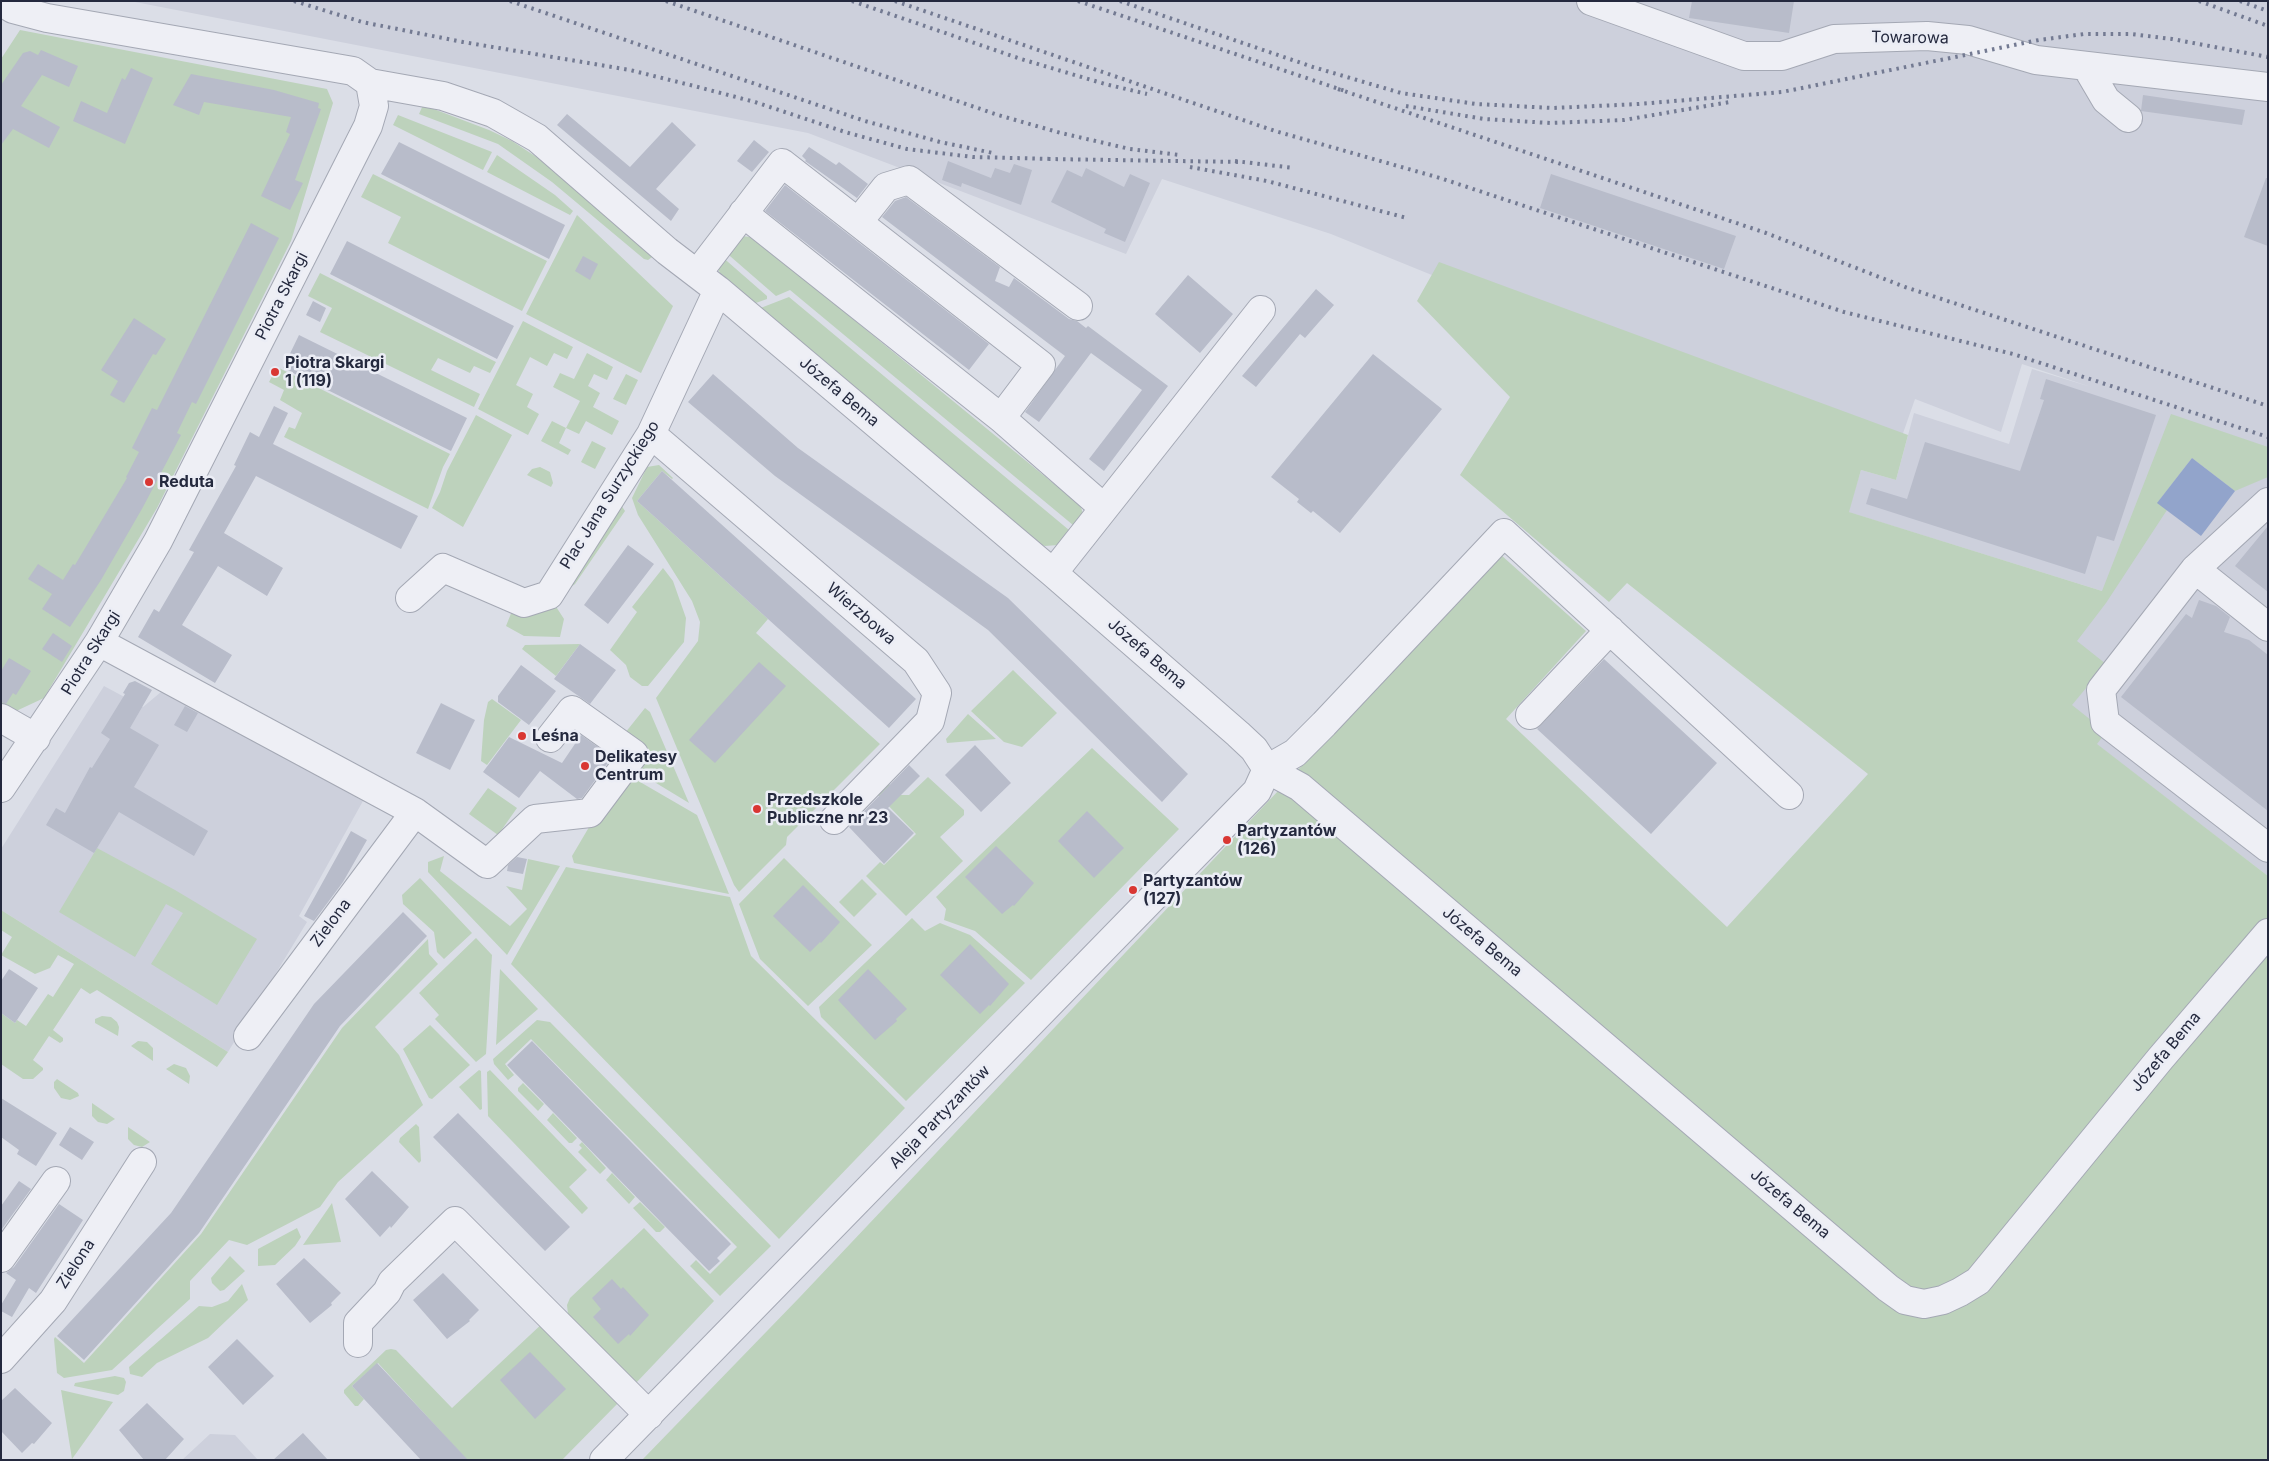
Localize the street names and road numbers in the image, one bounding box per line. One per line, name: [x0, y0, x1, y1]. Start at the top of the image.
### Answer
street label: Towarowa: [1871, 28, 1949, 48]
street label: Piotra Skargi: [252, 249, 312, 343]
street label: Józefa Bema: [795, 353, 883, 431]
street label: Plac Jana Surzyckiego: [556, 417, 664, 573]
street label: Wierzbowa: [823, 579, 899, 649]
street label: Piotra Skargi: [57, 607, 125, 699]
street label: Józefa Bema: [1104, 614, 1190, 694]
street label: Zielona: [307, 895, 355, 951]
street label: Józefa Bema: [1438, 903, 1526, 981]
street label: Józefa Bema: [2127, 1008, 2205, 1096]
street label: Aleja Partyzantów: [886, 1061, 994, 1173]
street label: Józefa Bema: [1746, 1165, 1834, 1243]
street label: Zielona: [53, 1236, 99, 1292]

